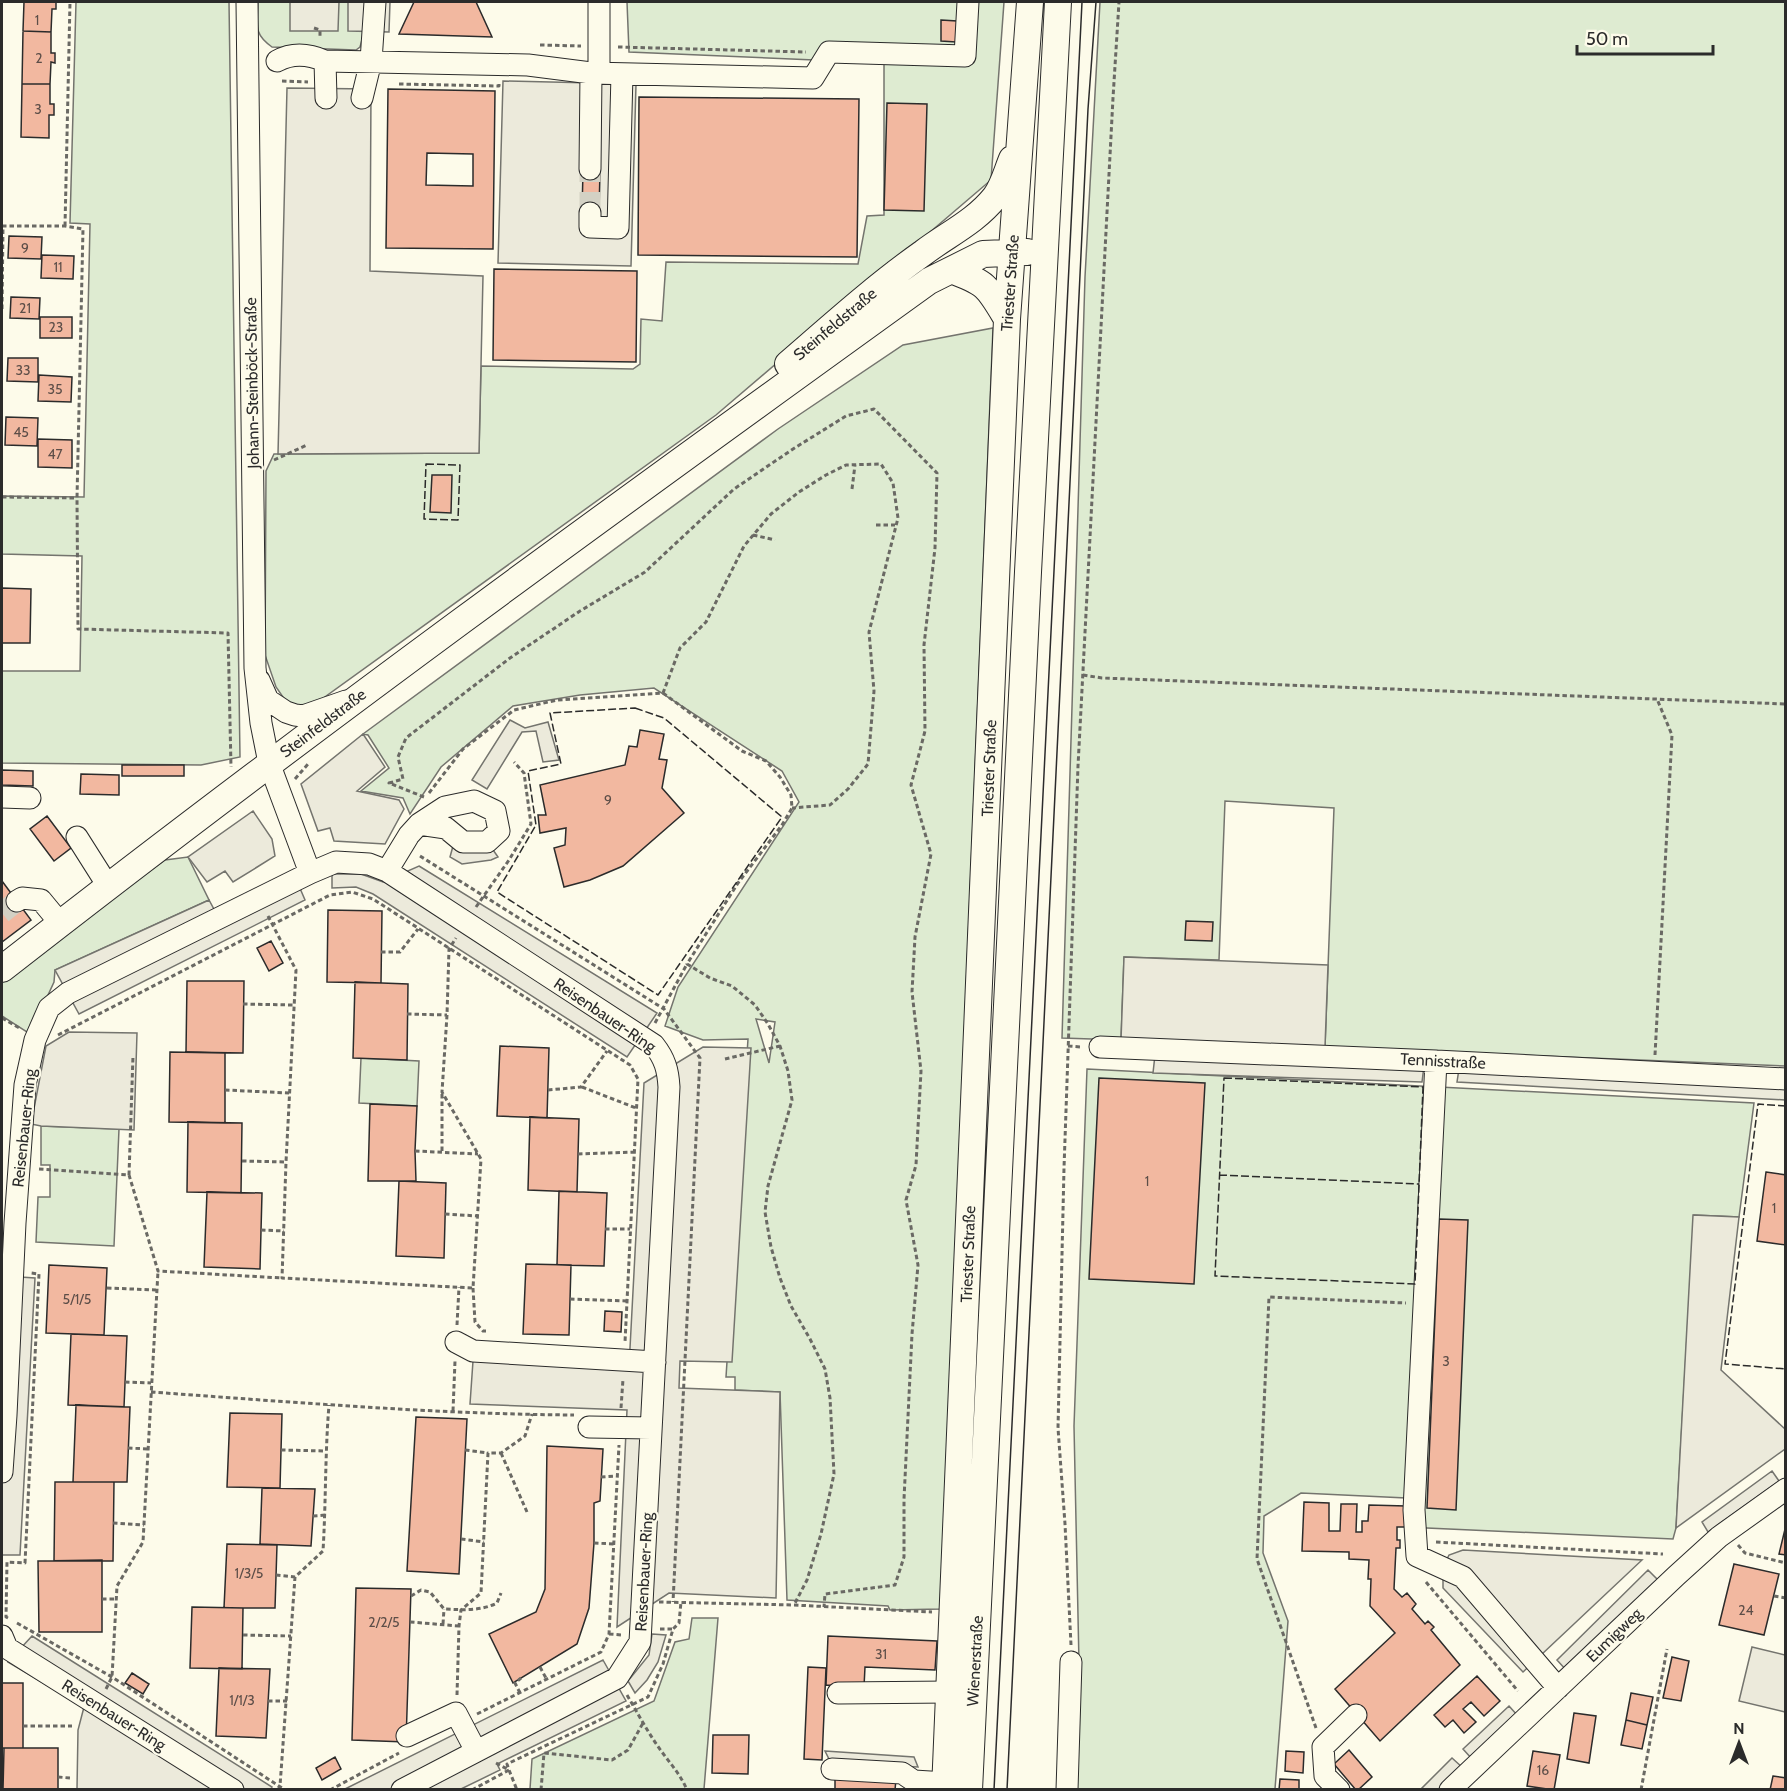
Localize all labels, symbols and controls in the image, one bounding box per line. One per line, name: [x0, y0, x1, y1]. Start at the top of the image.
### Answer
house number: 1: [35, 11, 39, 29]
scale bar: [1577, 18, 1714, 56]
text: 50 m: [1586, 28, 1628, 50]
house number: 2: [35, 49, 43, 67]
house number: 3: [34, 100, 42, 118]
street label: Triester Straße: [997, 234, 1023, 332]
house number: 9: [21, 239, 29, 257]
house number: 11: [53, 258, 63, 276]
street label: Steinfeldstraße: [790, 284, 880, 364]
street label: Johann-Steinböck-Straße: [241, 297, 263, 470]
house number: 21: [19, 299, 31, 317]
house number: 23: [49, 318, 63, 336]
house number: 33: [15, 361, 31, 379]
house number: 35: [47, 380, 63, 398]
house number: 45: [13, 423, 29, 441]
house number: 47: [47, 445, 63, 463]
street label: Steinfeldstraße: [276, 684, 370, 762]
street label: Triester Straße: [978, 719, 1000, 817]
house number: 9: [604, 791, 612, 809]
street label: Reisenbauer-Ring: [550, 974, 661, 1057]
street label: Tennisstraße: [1400, 1049, 1486, 1073]
street label: Reisenbauer-Ring: [8, 1067, 40, 1188]
house number: 1: [1145, 1172, 1149, 1190]
house number: 1: [1772, 1199, 1776, 1217]
street label: Triester Straße: [957, 1205, 979, 1303]
house number: 5/1/5: [63, 1290, 91, 1308]
house number: 3: [1442, 1352, 1450, 1370]
street label: Reisenbauer-Ring: [631, 1511, 657, 1632]
house number: 1/3/5: [235, 1564, 263, 1582]
house number: 24: [1738, 1601, 1754, 1619]
street label: Eumigweg: [1582, 1603, 1647, 1666]
house number: 2/2/5: [368, 1613, 400, 1631]
street label: Wienerstraße: [963, 1615, 987, 1707]
house number: 31: [875, 1645, 887, 1663]
street label: Reisenbauer-Ring: [58, 1675, 170, 1755]
house number: 1/1/3: [229, 1691, 255, 1709]
north arrow: [1709, 1713, 1769, 1773]
text: N: [1733, 1719, 1745, 1738]
house number: 16: [1537, 1761, 1549, 1779]

